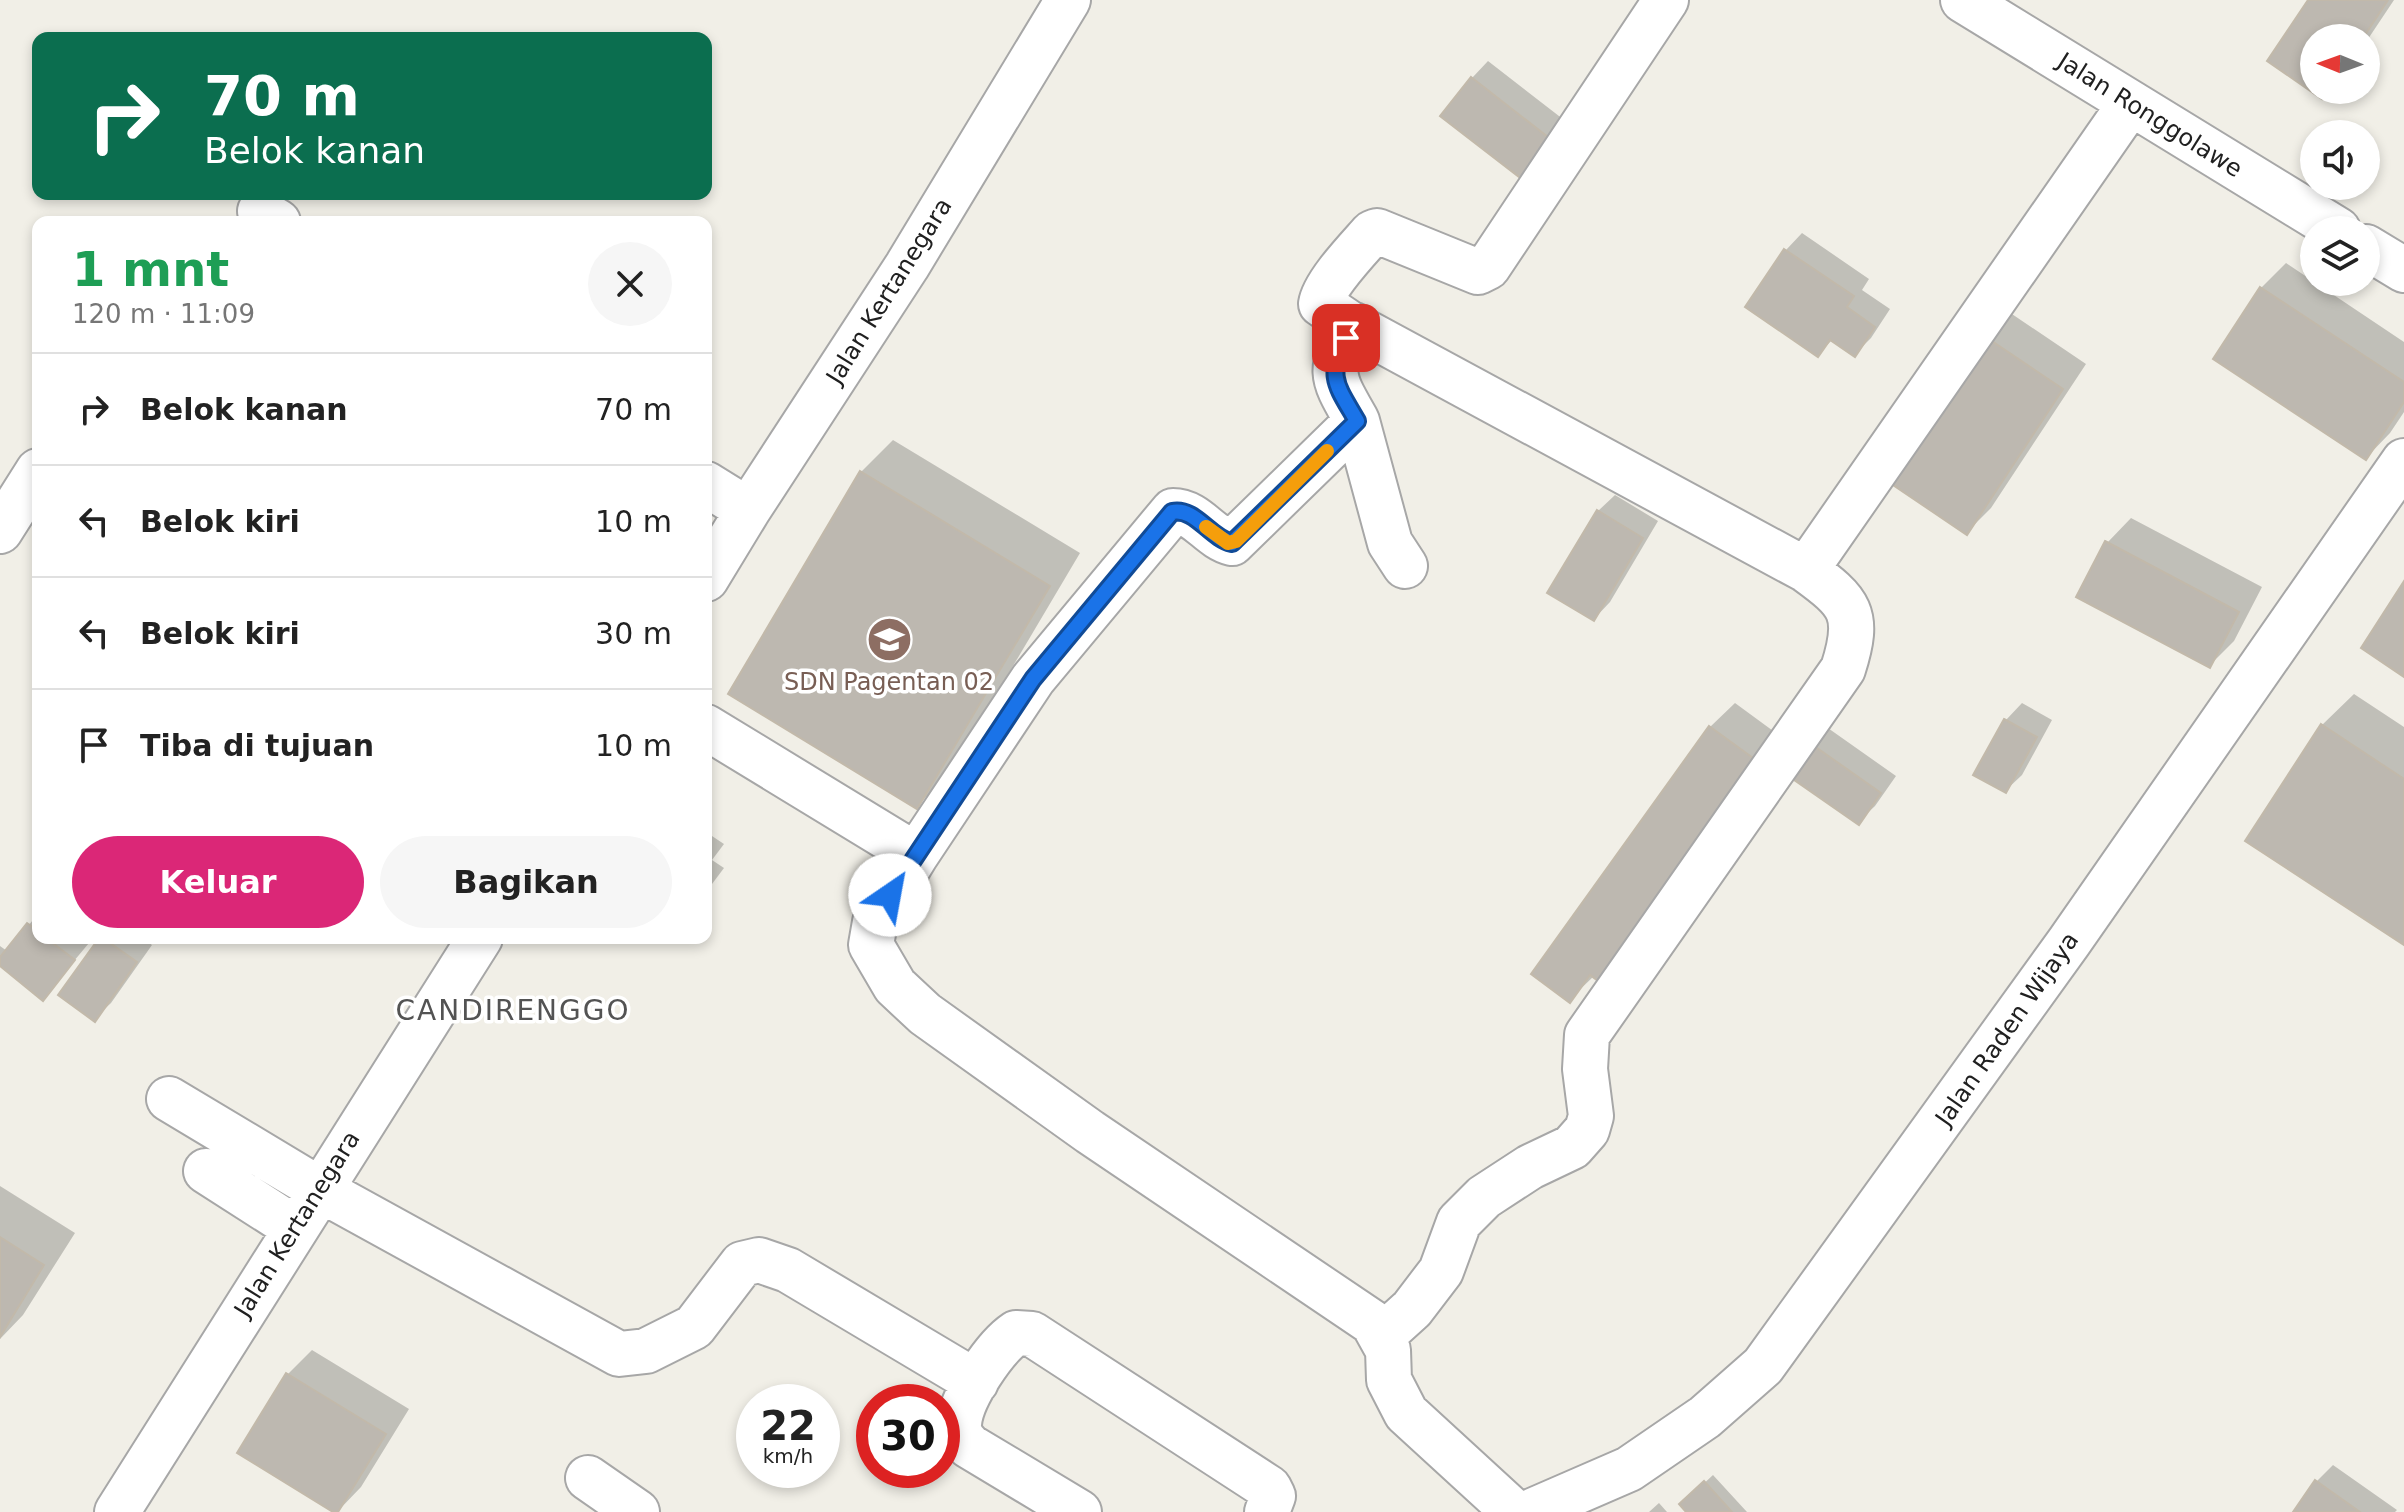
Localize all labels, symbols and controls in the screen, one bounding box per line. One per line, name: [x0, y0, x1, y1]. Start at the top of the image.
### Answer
north arrow: [2300, 24, 2380, 104]
map controls: [2300, 24, 2380, 296]
street label: Jalan Ronggolawe: [2051, 46, 2247, 183]
text: 70 m: [204, 63, 360, 128]
icon: right: [72, 64, 176, 168]
button: sound: [2300, 120, 2380, 200]
text: Belok kanan: [204, 130, 425, 171]
street label: Jalan Kertanegara: [819, 193, 958, 391]
button: layers: [2300, 216, 2380, 296]
text: 1 mnt: [72, 241, 229, 297]
button: close: [588, 242, 672, 326]
text: 120 m · 11:09: [72, 299, 255, 329]
pin: [1312, 304, 1380, 372]
icon: arrive: [1324, 316, 1368, 360]
icon: right: [72, 387, 116, 431]
text: Belok kanan: [140, 392, 348, 427]
text: 70 m: [595, 392, 672, 427]
icon: left: [72, 499, 116, 543]
text: Belok kiri: [140, 504, 300, 539]
text: 10 m: [595, 504, 672, 539]
icon: left: [72, 611, 116, 655]
text: Belok kiri: [140, 616, 300, 651]
text: 30 m: [595, 616, 672, 651]
school or university icon: SDN Pagentan 02: [865, 616, 913, 664]
place label: SDN Pagentan 02: [784, 668, 994, 696]
icon: arrive: [72, 723, 116, 767]
text: Tiba di tujuan: [140, 728, 374, 763]
text: 10 m: [595, 728, 672, 763]
button: Keluar: [72, 836, 364, 928]
button: Bagikan: [380, 836, 672, 928]
position arrow: [848, 853, 932, 937]
street label: Jalan Raden Wijaya: [1928, 927, 2084, 1133]
district label: CANDIRENGGO: [396, 994, 631, 1027]
street label: Jalan Kertanegara: [227, 1126, 366, 1324]
speed limit sign: 30: [856, 1384, 960, 1488]
text: 22: [760, 1403, 816, 1449]
text: km/h: [763, 1444, 813, 1468]

